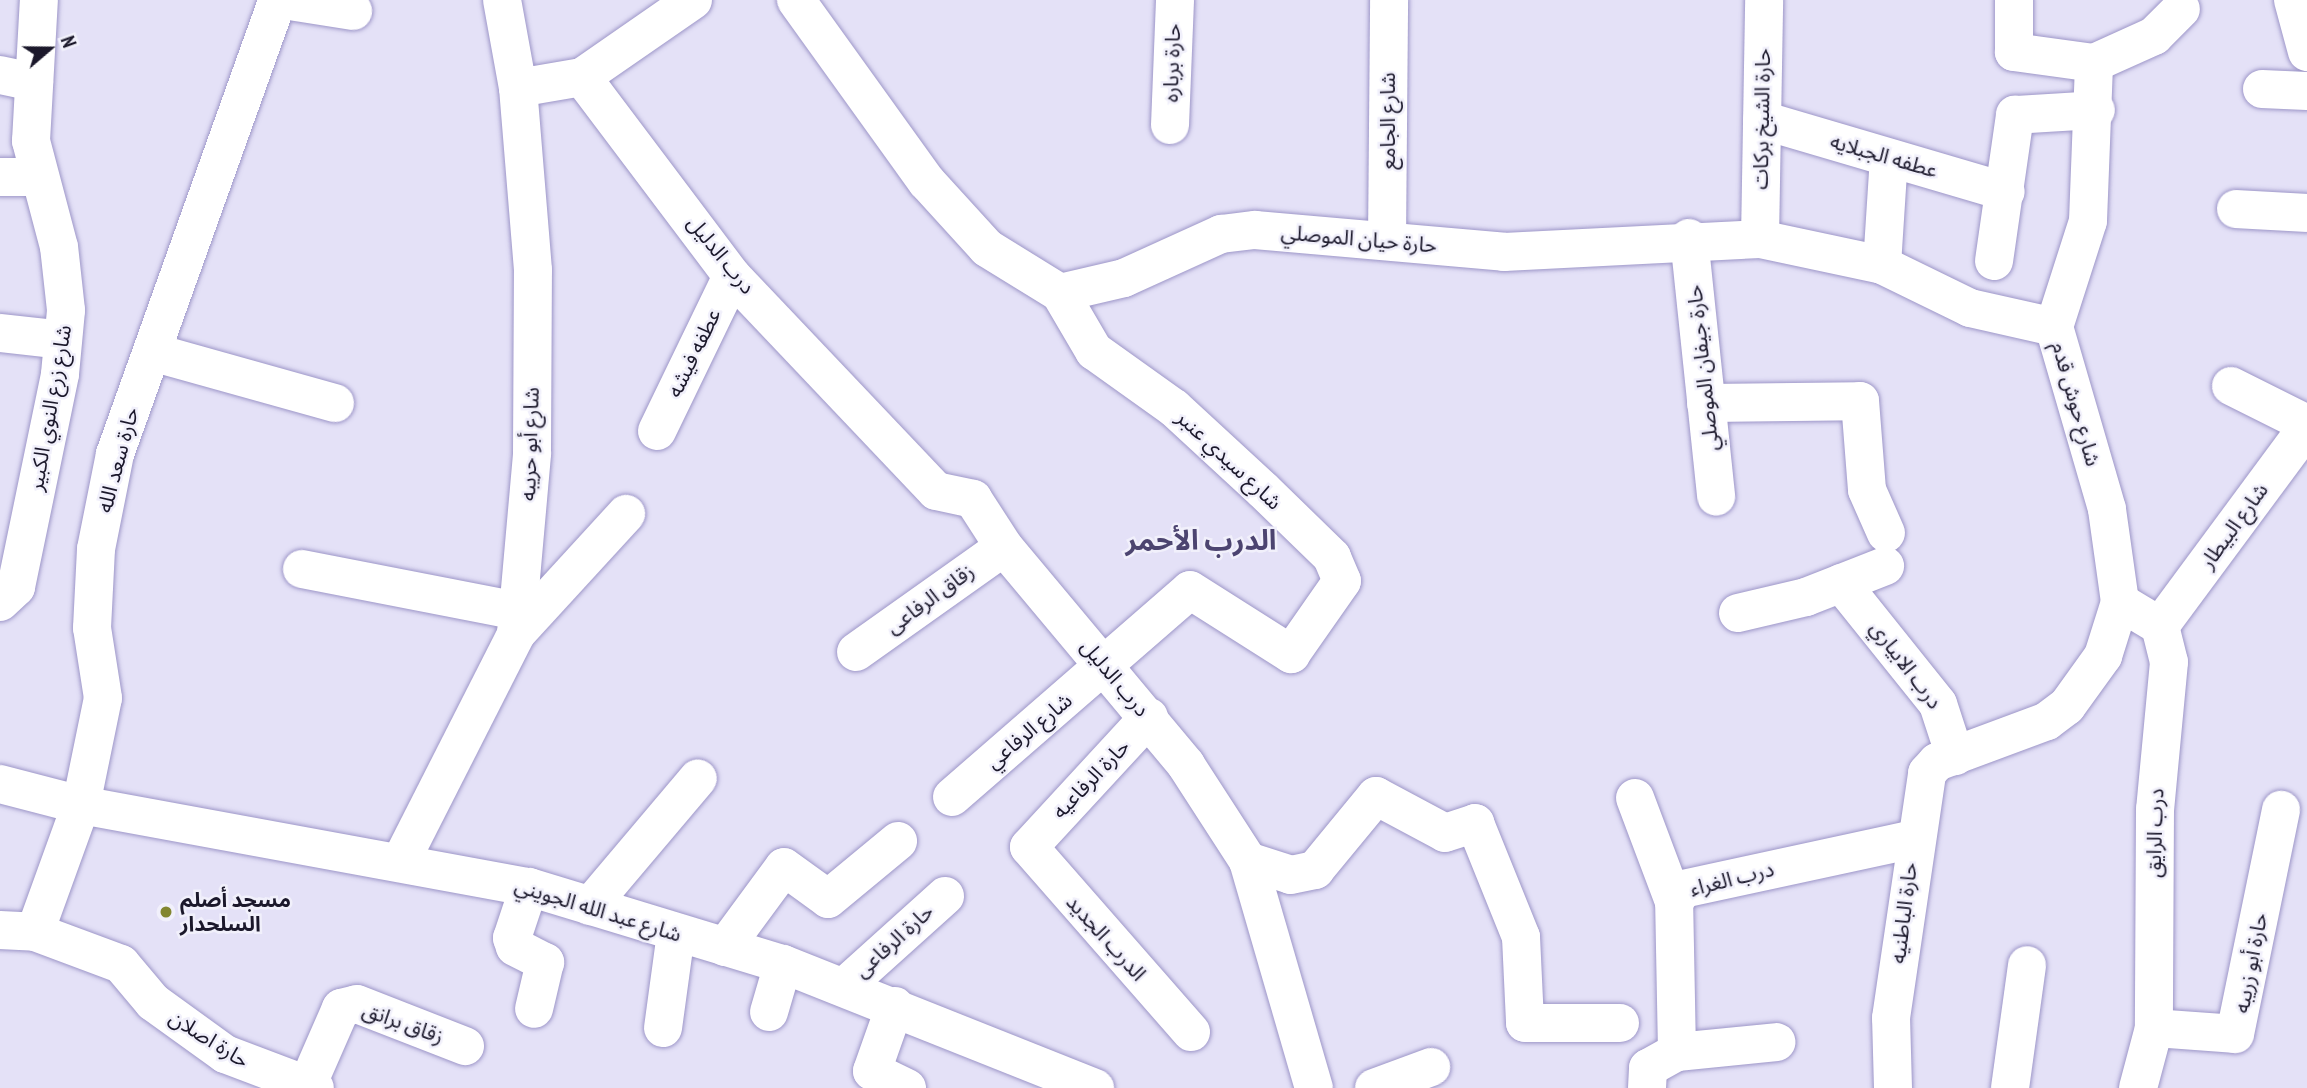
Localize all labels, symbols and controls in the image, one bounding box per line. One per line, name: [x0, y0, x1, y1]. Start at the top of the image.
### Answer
north arrow: [14, 14, 84, 84]
street label: حارة برباره: [1158, 23, 1186, 103]
text: N: [56, 33, 82, 51]
street label: حارة الشيخ بركات: [1748, 48, 1776, 190]
street label: شارع الجامع: [1375, 72, 1401, 170]
street label: عطفه الجبلايه: [1827, 129, 1941, 183]
street label: درب الدليل: [682, 211, 760, 299]
street label: حارة حيان الموصلي: [1280, 220, 1438, 258]
street label: حارة جيفان الموصلي: [1682, 284, 1724, 452]
street label: عطفه فيشه: [662, 304, 726, 402]
street label: شارع زرع النوي الكبير: [23, 323, 77, 493]
street label: شارع حوش قدم: [2046, 339, 2106, 469]
street label: شارع أبو حريبه: [515, 387, 545, 501]
street label: حارة سعد الله: [92, 404, 144, 516]
street label: شارع سيدي عنبر: [1171, 405, 1287, 515]
street label: شارع البيطار: [2195, 478, 2273, 574]
district label: الدرب الأحمر: [1126, 523, 1276, 557]
street label: زقاق الرفاعى: [881, 559, 979, 639]
street label: درب الابياري: [1865, 616, 1947, 714]
street label: درب الدليل: [1075, 634, 1155, 722]
street label: شارع الرفاعي: [981, 688, 1077, 774]
street label: حارة الرفاعيه: [1047, 734, 1135, 824]
street label: درب الرايق: [2141, 788, 2169, 878]
street label: درب الغراء: [1687, 856, 1777, 902]
street label: حارة الباطنيه: [1885, 861, 1923, 965]
street label: شارع عبد الله الجويني: [512, 873, 684, 947]
place label: مسجد أصلم السلحدار: [180, 887, 291, 937]
street label: الدرب الجديد: [1061, 890, 1151, 986]
street label: حارة الرفاعى: [849, 899, 939, 983]
marker: مسجد أصلم السلحدار: [158, 904, 174, 920]
street label: حارة أبو زريبه: [2229, 911, 2273, 1015]
street label: زقاق برانق: [359, 997, 447, 1049]
street label: حارة اصلان: [164, 1005, 254, 1073]

